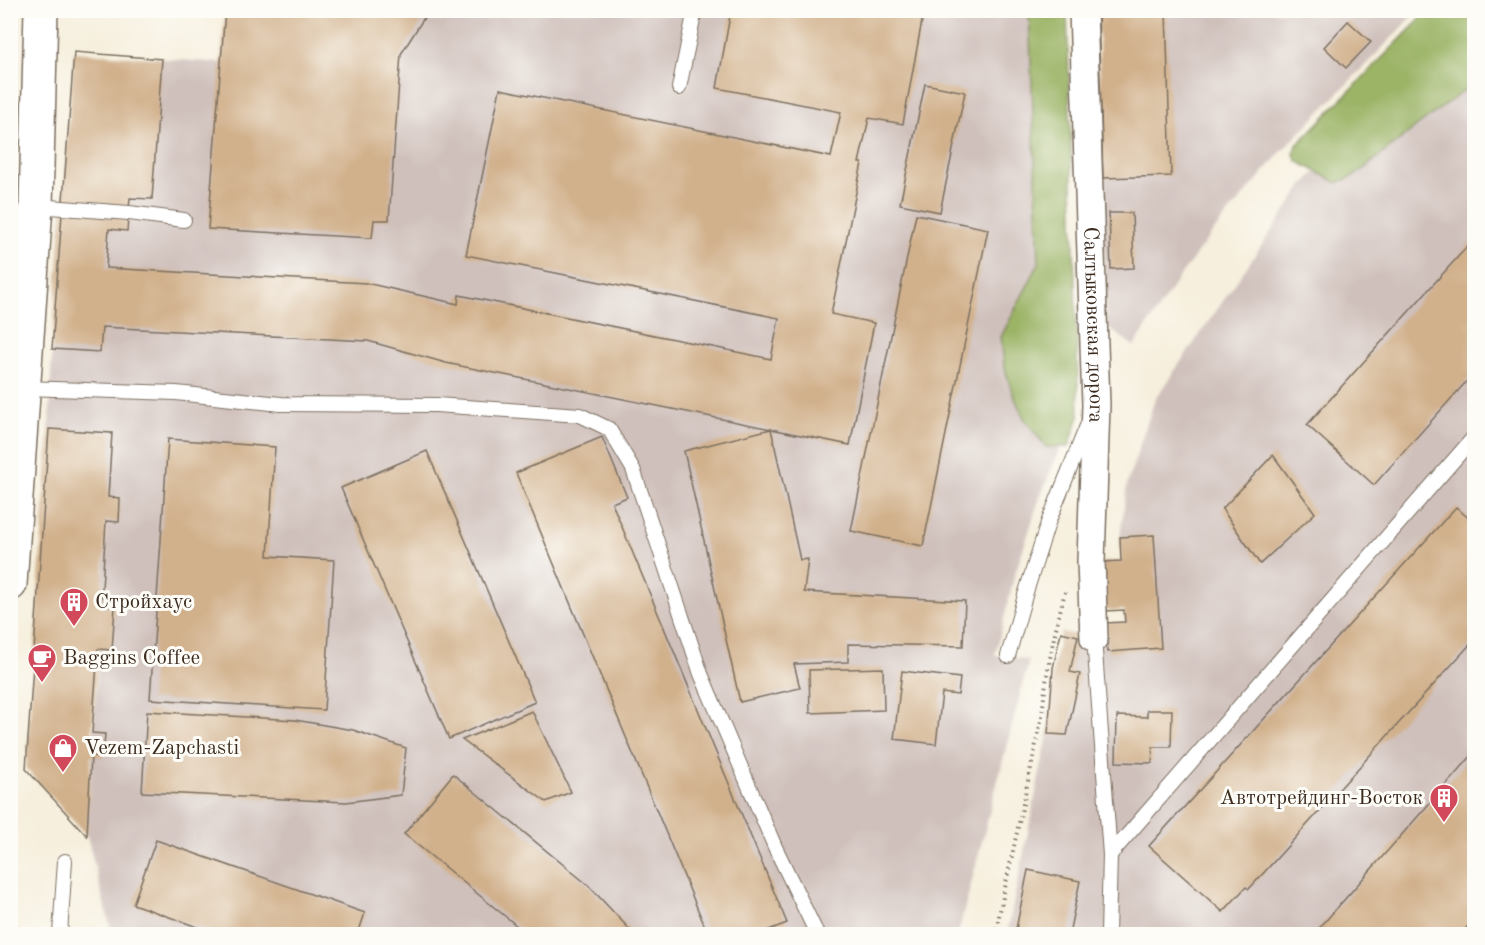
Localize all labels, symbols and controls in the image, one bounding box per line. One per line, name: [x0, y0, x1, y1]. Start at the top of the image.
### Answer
street label: Салтыковская дорога: [1080, 226, 1107, 423]
building icon: Стройхаус: [58, 586, 90, 628]
place label: Стройхаус: [95, 592, 192, 613]
cafe icon: Baggins Coffee: [26, 642, 58, 684]
place label: Baggins Coffee: [63, 648, 200, 669]
shop icon: Vezem-Zapchasti: [47, 732, 79, 774]
place label: Vezem-Zapchasti: [84, 738, 239, 759]
building icon: Автотрейдинг-Восток: [1428, 782, 1460, 824]
place label: Автотрейдинг-Восток: [1220, 788, 1423, 809]

